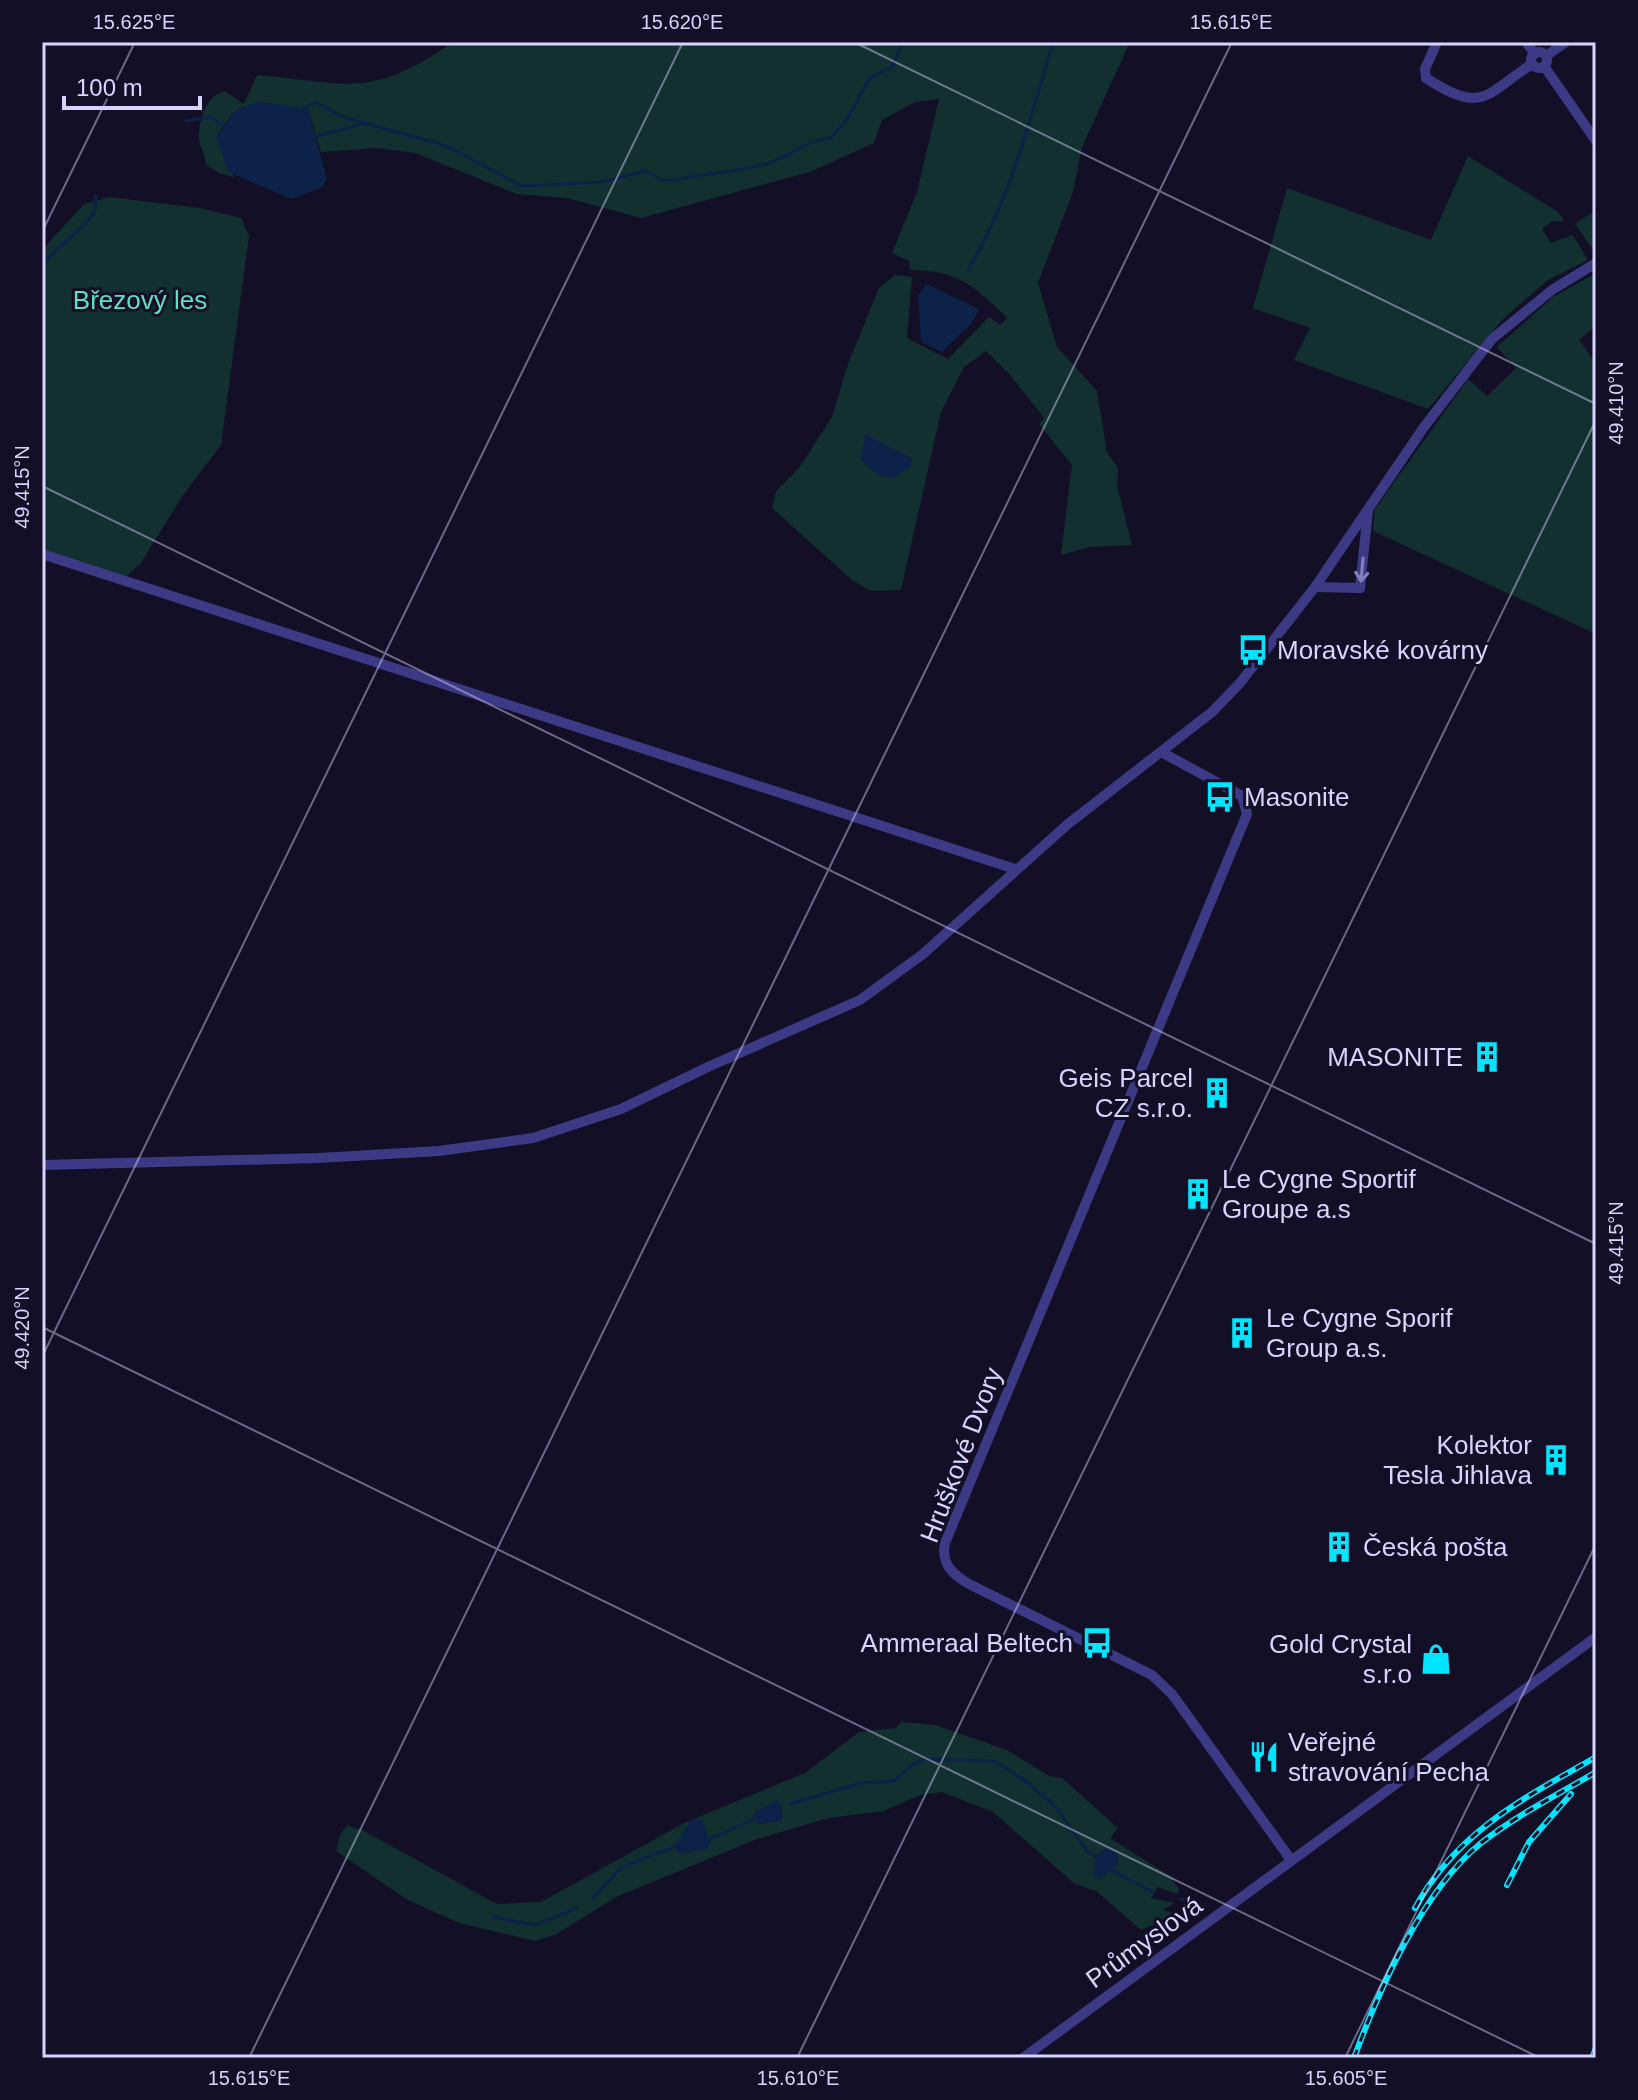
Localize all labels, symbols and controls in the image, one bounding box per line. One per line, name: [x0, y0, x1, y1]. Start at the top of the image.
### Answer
text: 15.625°E: [93, 11, 175, 33]
text: 15.620°E: [641, 11, 723, 33]
text: 15.615°E: [1190, 11, 1272, 33]
scale bar: [64, 60, 200, 110]
text: 100 m: [76, 74, 143, 101]
park label: Březový les: [73, 285, 207, 315]
text: 49.410°N: [1605, 361, 1627, 445]
text: 49.415°N: [11, 445, 33, 529]
one-way arrow: [1354, 556, 1369, 583]
bus stop icon: Moravské kovárny: [1236, 633, 1270, 667]
place label: Moravské kovárny: [1277, 635, 1488, 665]
bus stop icon: Masonite: [1203, 780, 1237, 814]
place label: Masonite: [1244, 782, 1350, 812]
building icon: MASONITE: [1470, 1040, 1504, 1074]
place label: MASONITE: [1327, 1042, 1463, 1072]
place label: Geis Parcel CZ s.r.o.: [1059, 1063, 1193, 1123]
building icon: Geis Parcel CZ s.r.o.: [1200, 1076, 1234, 1110]
place label: Le Cygne Sportif Groupe a.s: [1222, 1164, 1416, 1224]
building icon: Le Cygne Sportif Groupe a.s: [1181, 1177, 1215, 1211]
text: 49.415°N: [1605, 1201, 1627, 1285]
text: 49.420°N: [11, 1286, 33, 1370]
place label: Le Cygne Sporif Group a.s.: [1266, 1303, 1453, 1363]
building icon: Le Cygne Sporif Group a.s.: [1225, 1316, 1259, 1350]
street label: Hruškové Dvory: [914, 1363, 1008, 1547]
place label: Kolektor Tesla Jihlava: [1383, 1430, 1533, 1490]
building icon: Kolektor Tesla Jihlava: [1539, 1443, 1573, 1477]
building icon: Česká pošta: [1322, 1530, 1356, 1564]
place label: Česká pošta: [1363, 1532, 1508, 1562]
bus stop icon: Ammeraal Beltech: [1080, 1626, 1114, 1660]
place label: Ammeraal Beltech: [861, 1628, 1073, 1658]
place label: Gold Crystal s.r.o: [1269, 1629, 1412, 1689]
shop icon: Gold Crystal s.r.o: [1419, 1642, 1453, 1676]
place label: Veřejné stravování Pecha: [1288, 1727, 1489, 1787]
restaurant icon: Veřejné stravování Pecha: [1247, 1740, 1281, 1774]
street label: Průmyslová: [1080, 1890, 1208, 1994]
text: 15.615°E: [208, 2067, 290, 2089]
text: 15.610°E: [757, 2067, 839, 2089]
text: 15.605°E: [1305, 2067, 1387, 2089]

